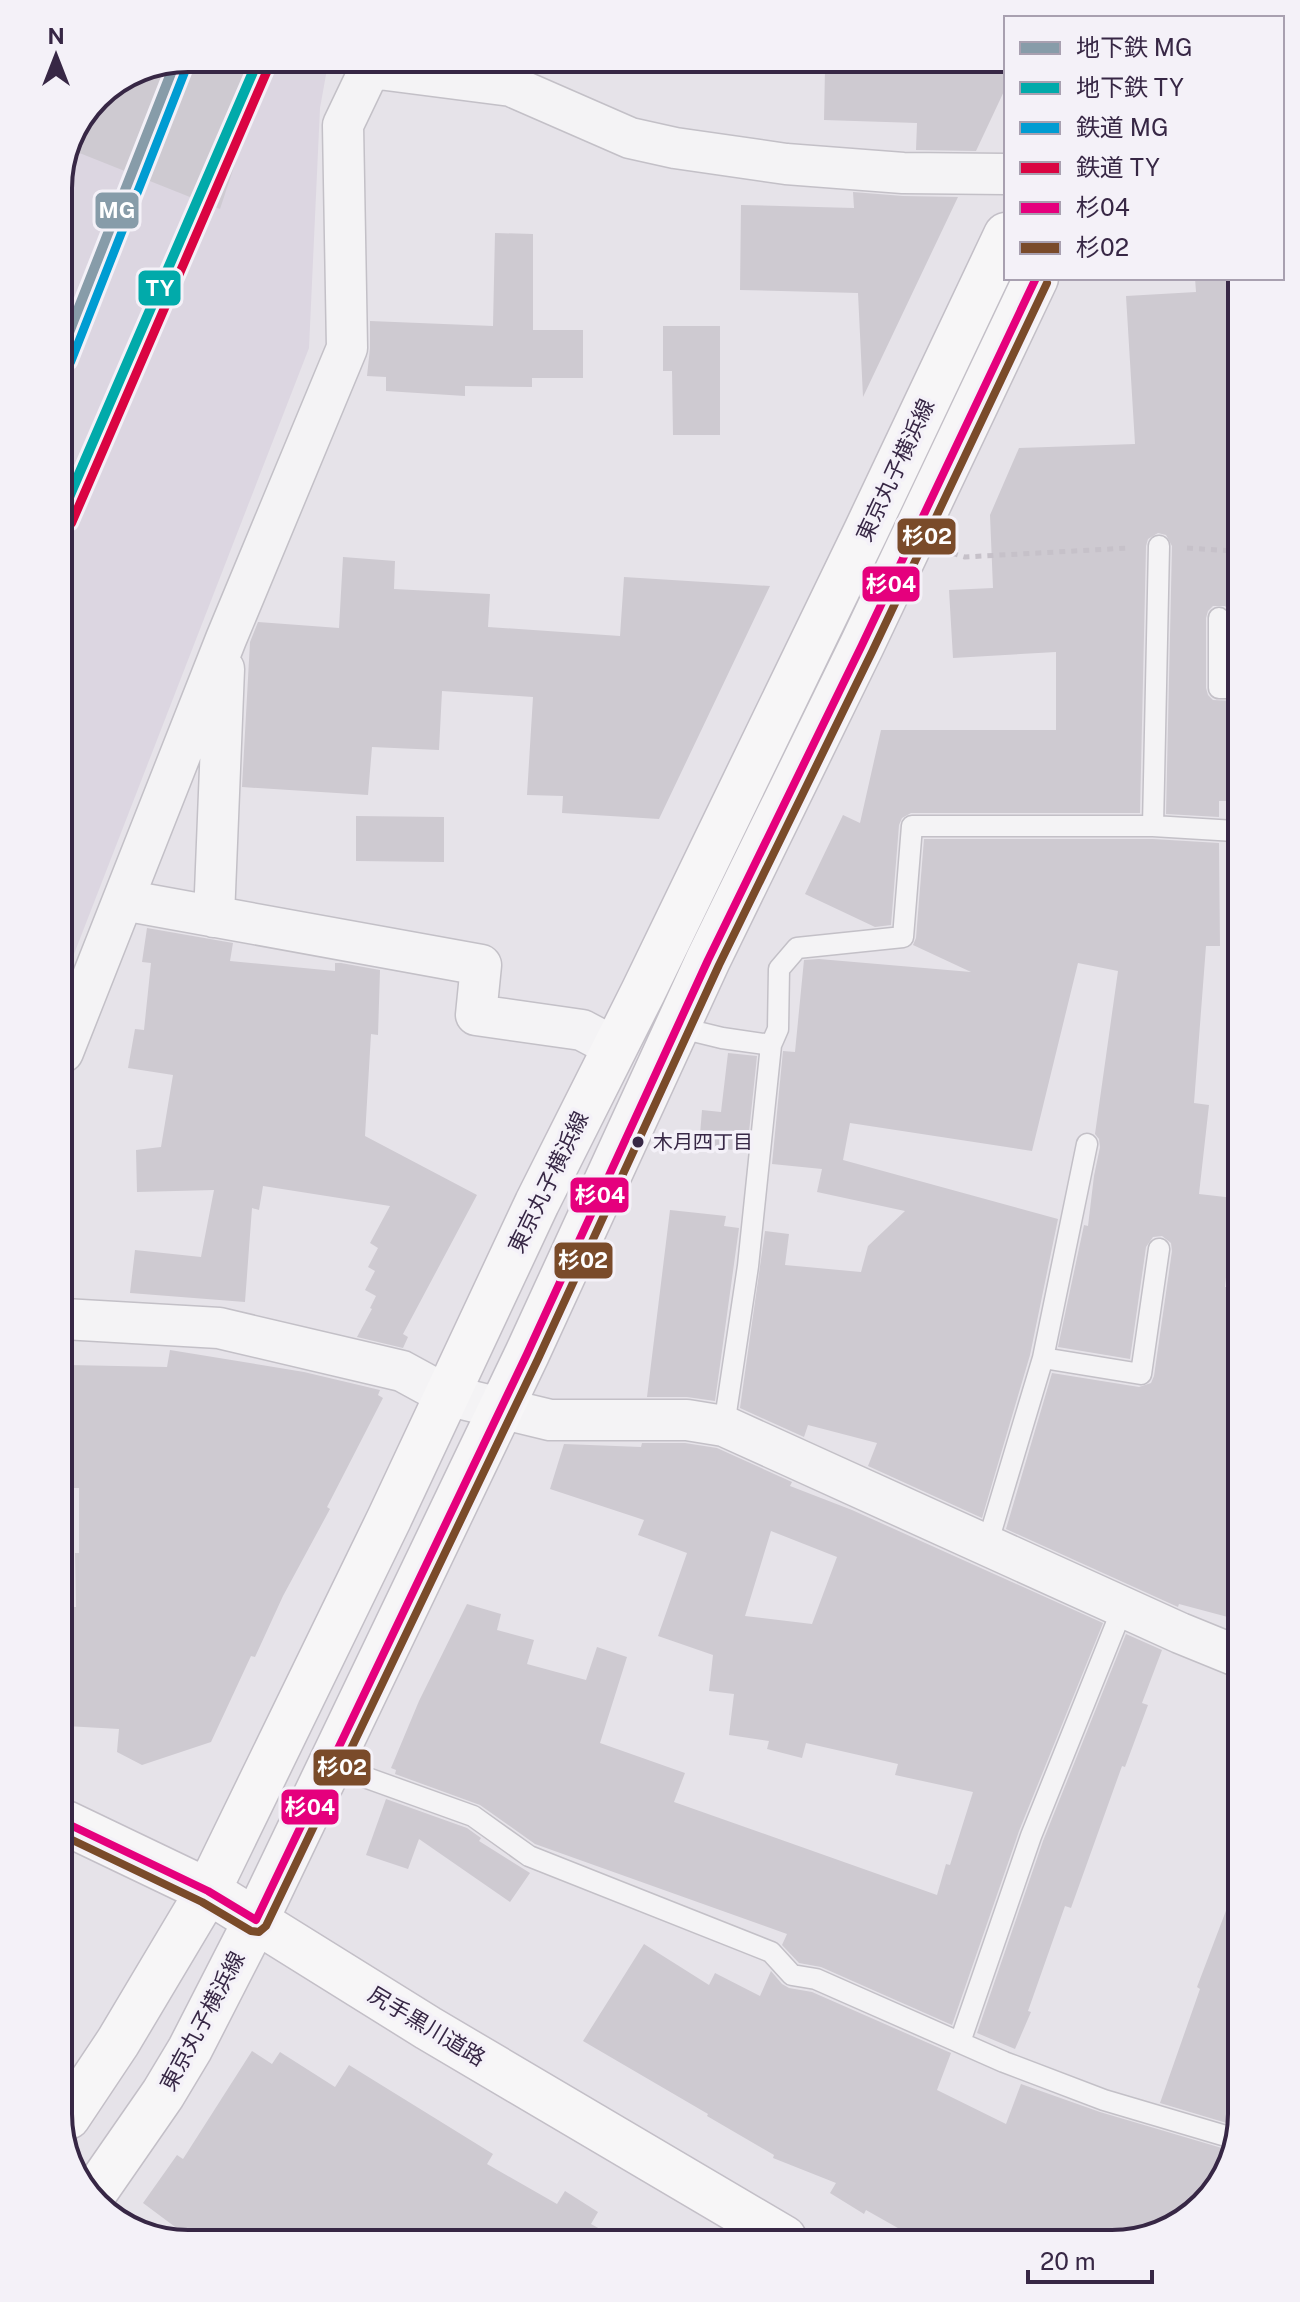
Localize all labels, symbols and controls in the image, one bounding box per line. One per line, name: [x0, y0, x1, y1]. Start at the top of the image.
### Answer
north arrow: [16, 16, 96, 96]
legend: [1004, 16, 1284, 280]
text: N: [47, 23, 65, 49]
text: 地下鉄 MG: [1076, 33, 1193, 61]
text: 地下鉄 TY: [1076, 73, 1184, 101]
text: 鉄道 MG: [1076, 113, 1169, 141]
text: 鉄道 TY: [1076, 153, 1160, 181]
line badge: MG: [94, 191, 140, 230]
text: 杉04: [1076, 193, 1130, 221]
text: MG: [99, 197, 135, 223]
text: 杉02: [1076, 233, 1129, 261]
line badge: TY: [137, 269, 182, 307]
text: TY: [145, 275, 175, 301]
street label: 東京丸子横浜線: [851, 395, 939, 545]
line badge: 杉02: [896, 517, 957, 556]
text: 杉02: [902, 523, 952, 549]
line badge: 杉04: [861, 565, 921, 603]
text: 杉04: [866, 571, 916, 597]
street label: 東京丸子横浜線: [503, 1107, 593, 1257]
place label: 木月四丁目: [653, 1130, 753, 1154]
marker: 木月四丁目: [630, 1134, 646, 1150]
line badge: 杉04: [569, 1176, 630, 1214]
text: 杉04: [575, 1182, 625, 1208]
line badge: 杉02: [553, 1241, 614, 1280]
text: 杉02: [558, 1247, 608, 1273]
line badge: 杉02: [312, 1748, 372, 1787]
text: 杉02: [317, 1754, 367, 1780]
line badge: 杉04: [280, 1788, 340, 1826]
text: 杉04: [285, 1794, 335, 1820]
street label: 東京丸子横浜線: [154, 1947, 250, 2095]
street label: 尻手黒川道路: [364, 1981, 490, 2071]
scale bar: [1028, 2234, 1152, 2284]
text: 20 m: [1040, 2247, 1096, 2275]

